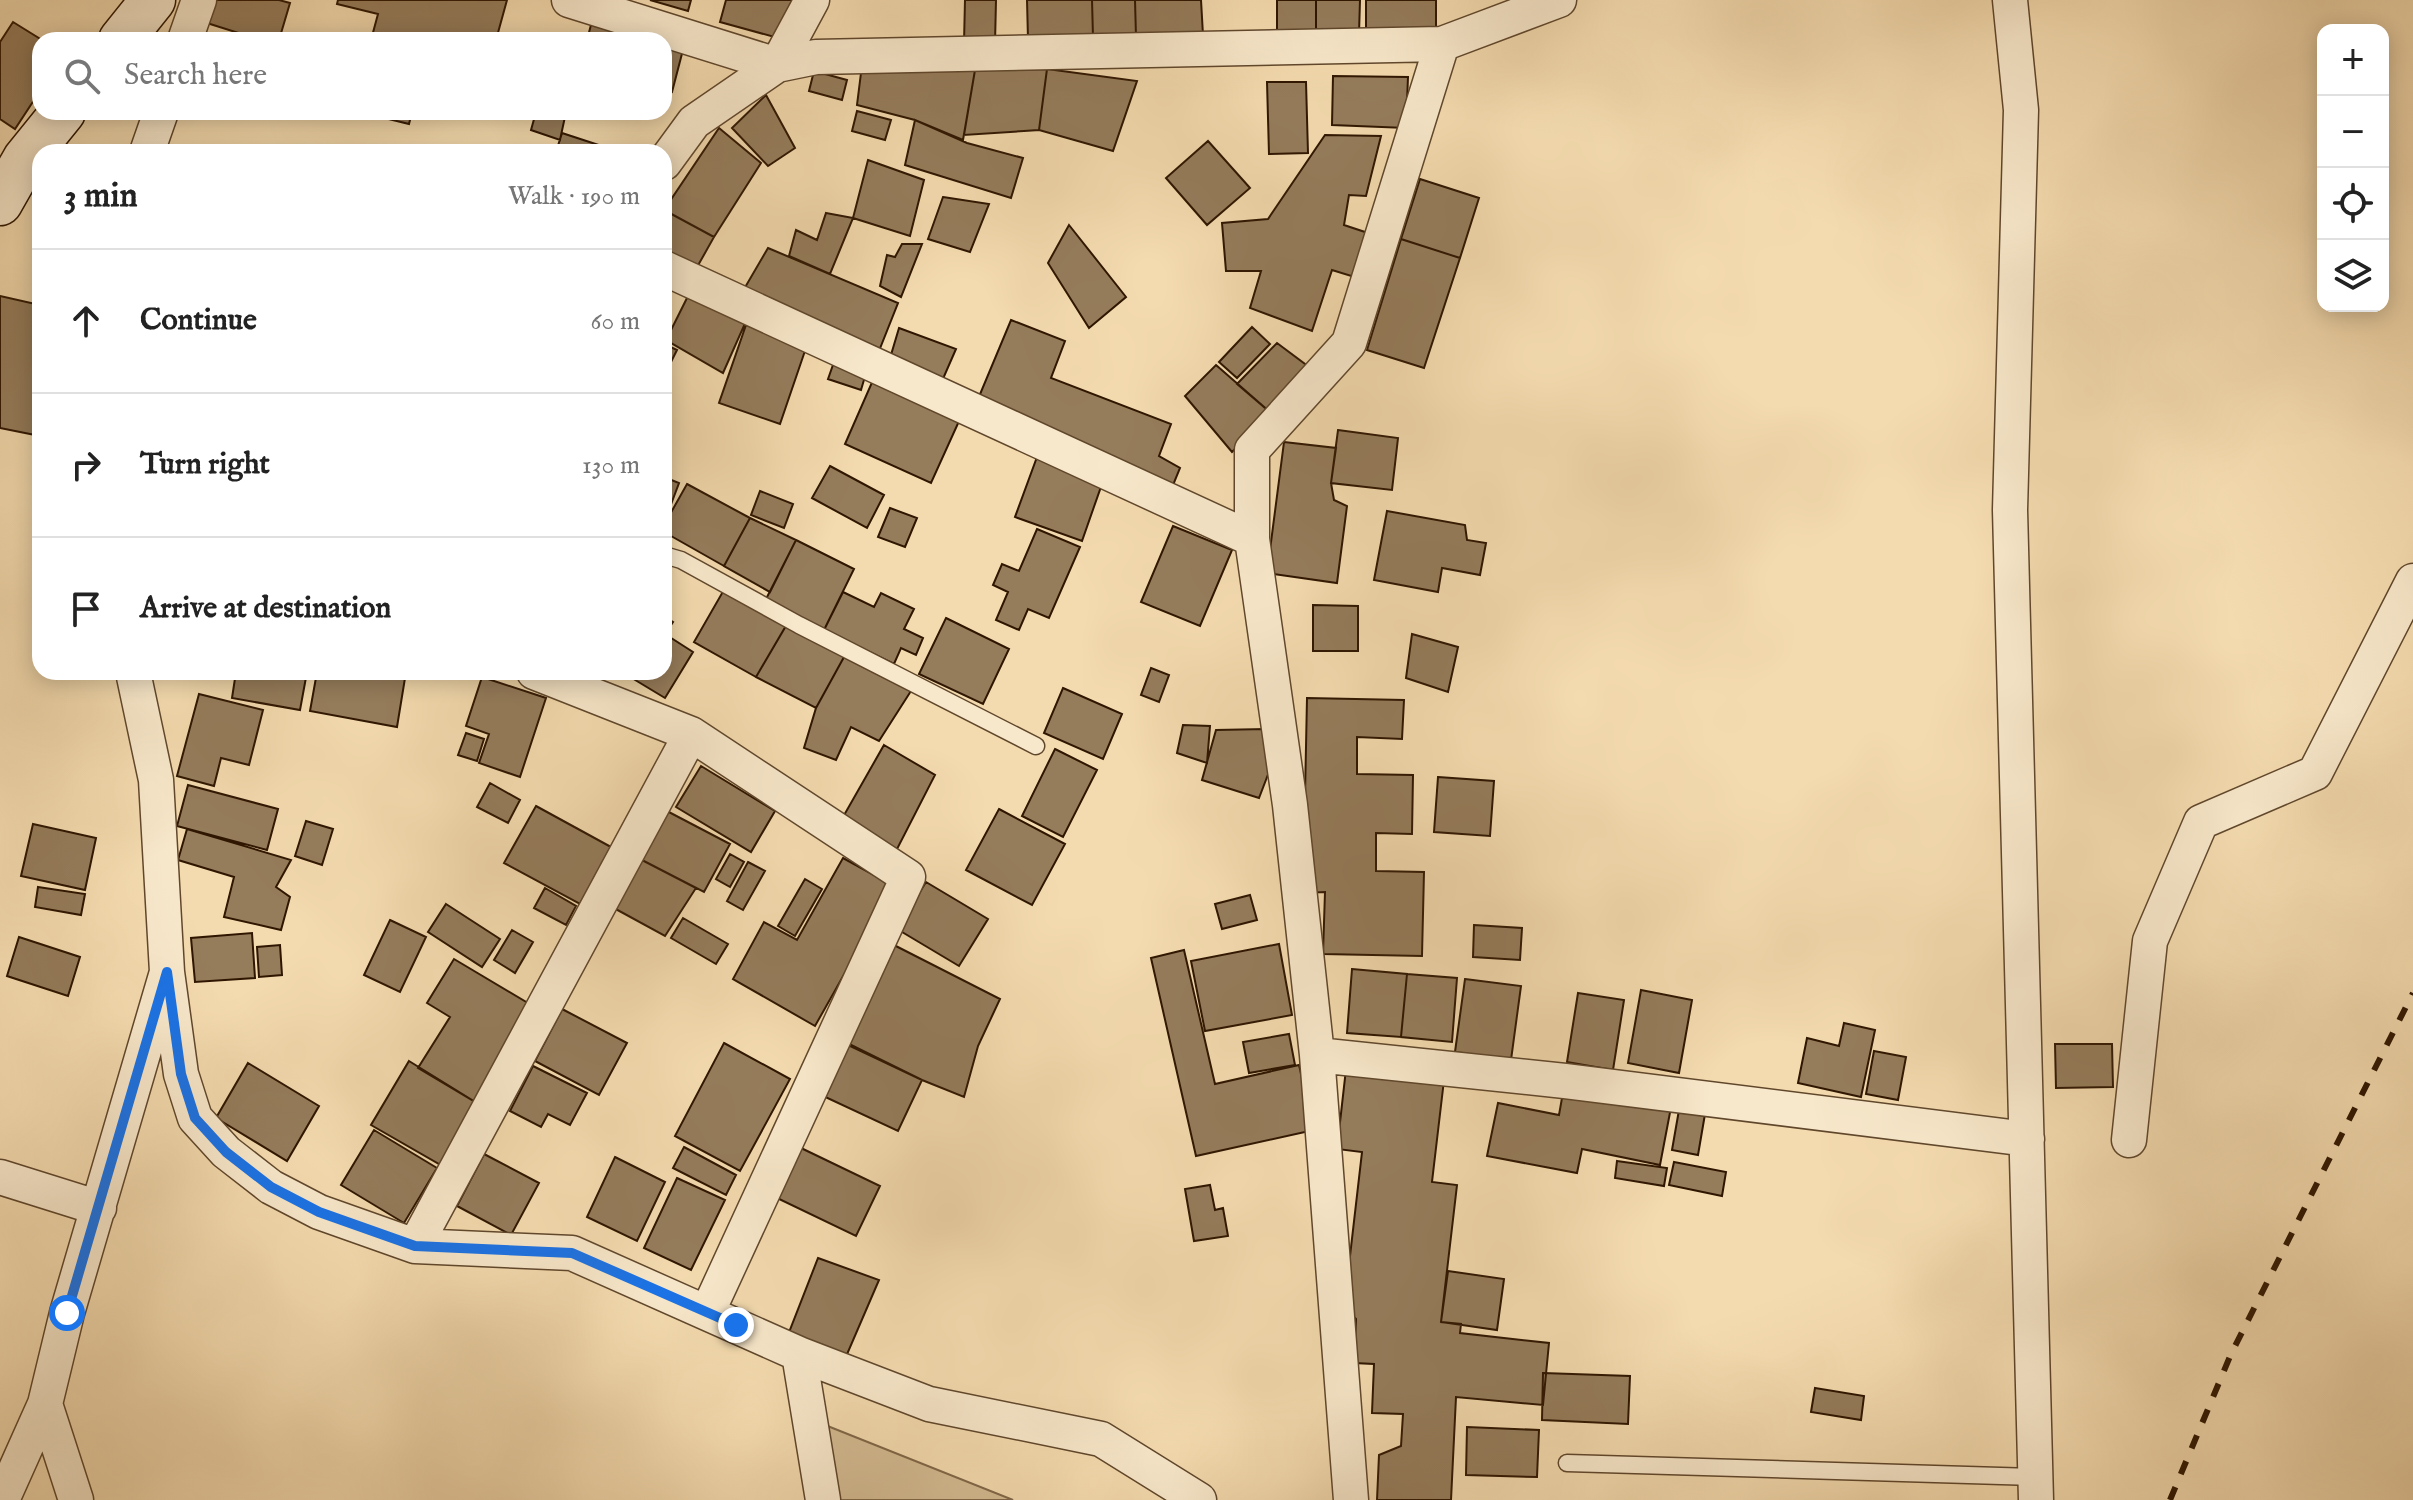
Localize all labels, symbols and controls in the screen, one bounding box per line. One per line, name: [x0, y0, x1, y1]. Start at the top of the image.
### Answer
map controls: [2317, 24, 2389, 312]
button: +: [2317, 24, 2389, 96]
search box: [32, 32, 672, 120]
icon: search: [60, 54, 104, 98]
text: Search here: [124, 57, 267, 95]
button: −: [2317, 96, 2389, 168]
button: locate: [2317, 168, 2389, 240]
text: 3 min: [64, 175, 138, 218]
text: Walk · 190 m: [508, 180, 640, 213]
button: layers: [2317, 240, 2389, 312]
icon: ahead: [64, 299, 108, 343]
text: Continue: [140, 302, 257, 340]
text: 60 m: [591, 305, 640, 338]
icon: right: [64, 443, 108, 487]
text: Turn right: [140, 446, 270, 484]
text: 130 m: [582, 449, 640, 482]
icon: arrive: [64, 587, 108, 631]
text: Arrive at destination: [140, 590, 391, 628]
route start: [49, 1295, 85, 1331]
route end: [718, 1307, 754, 1343]

